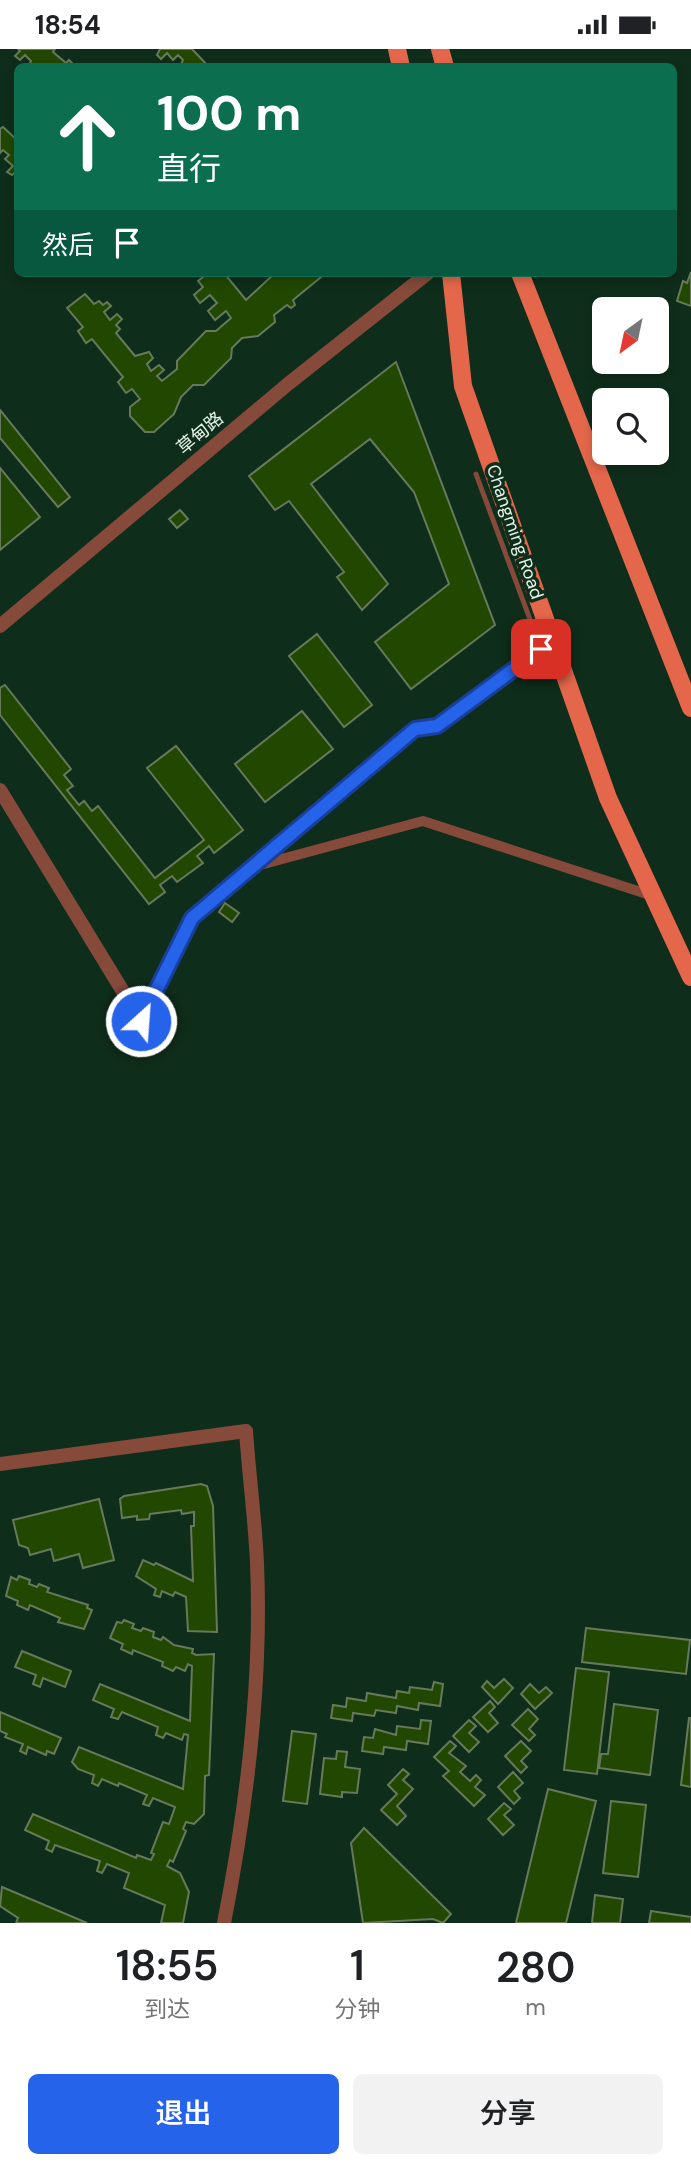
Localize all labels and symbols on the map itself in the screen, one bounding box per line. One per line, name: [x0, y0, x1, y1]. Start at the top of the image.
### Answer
north arrow: [592, 297, 668, 375]
street label: 草甸路: [172, 406, 228, 460]
street label: Changming Road: [481, 462, 549, 602]
pin: [511, 619, 571, 679]
position arrow: [104, 984, 178, 1058]

